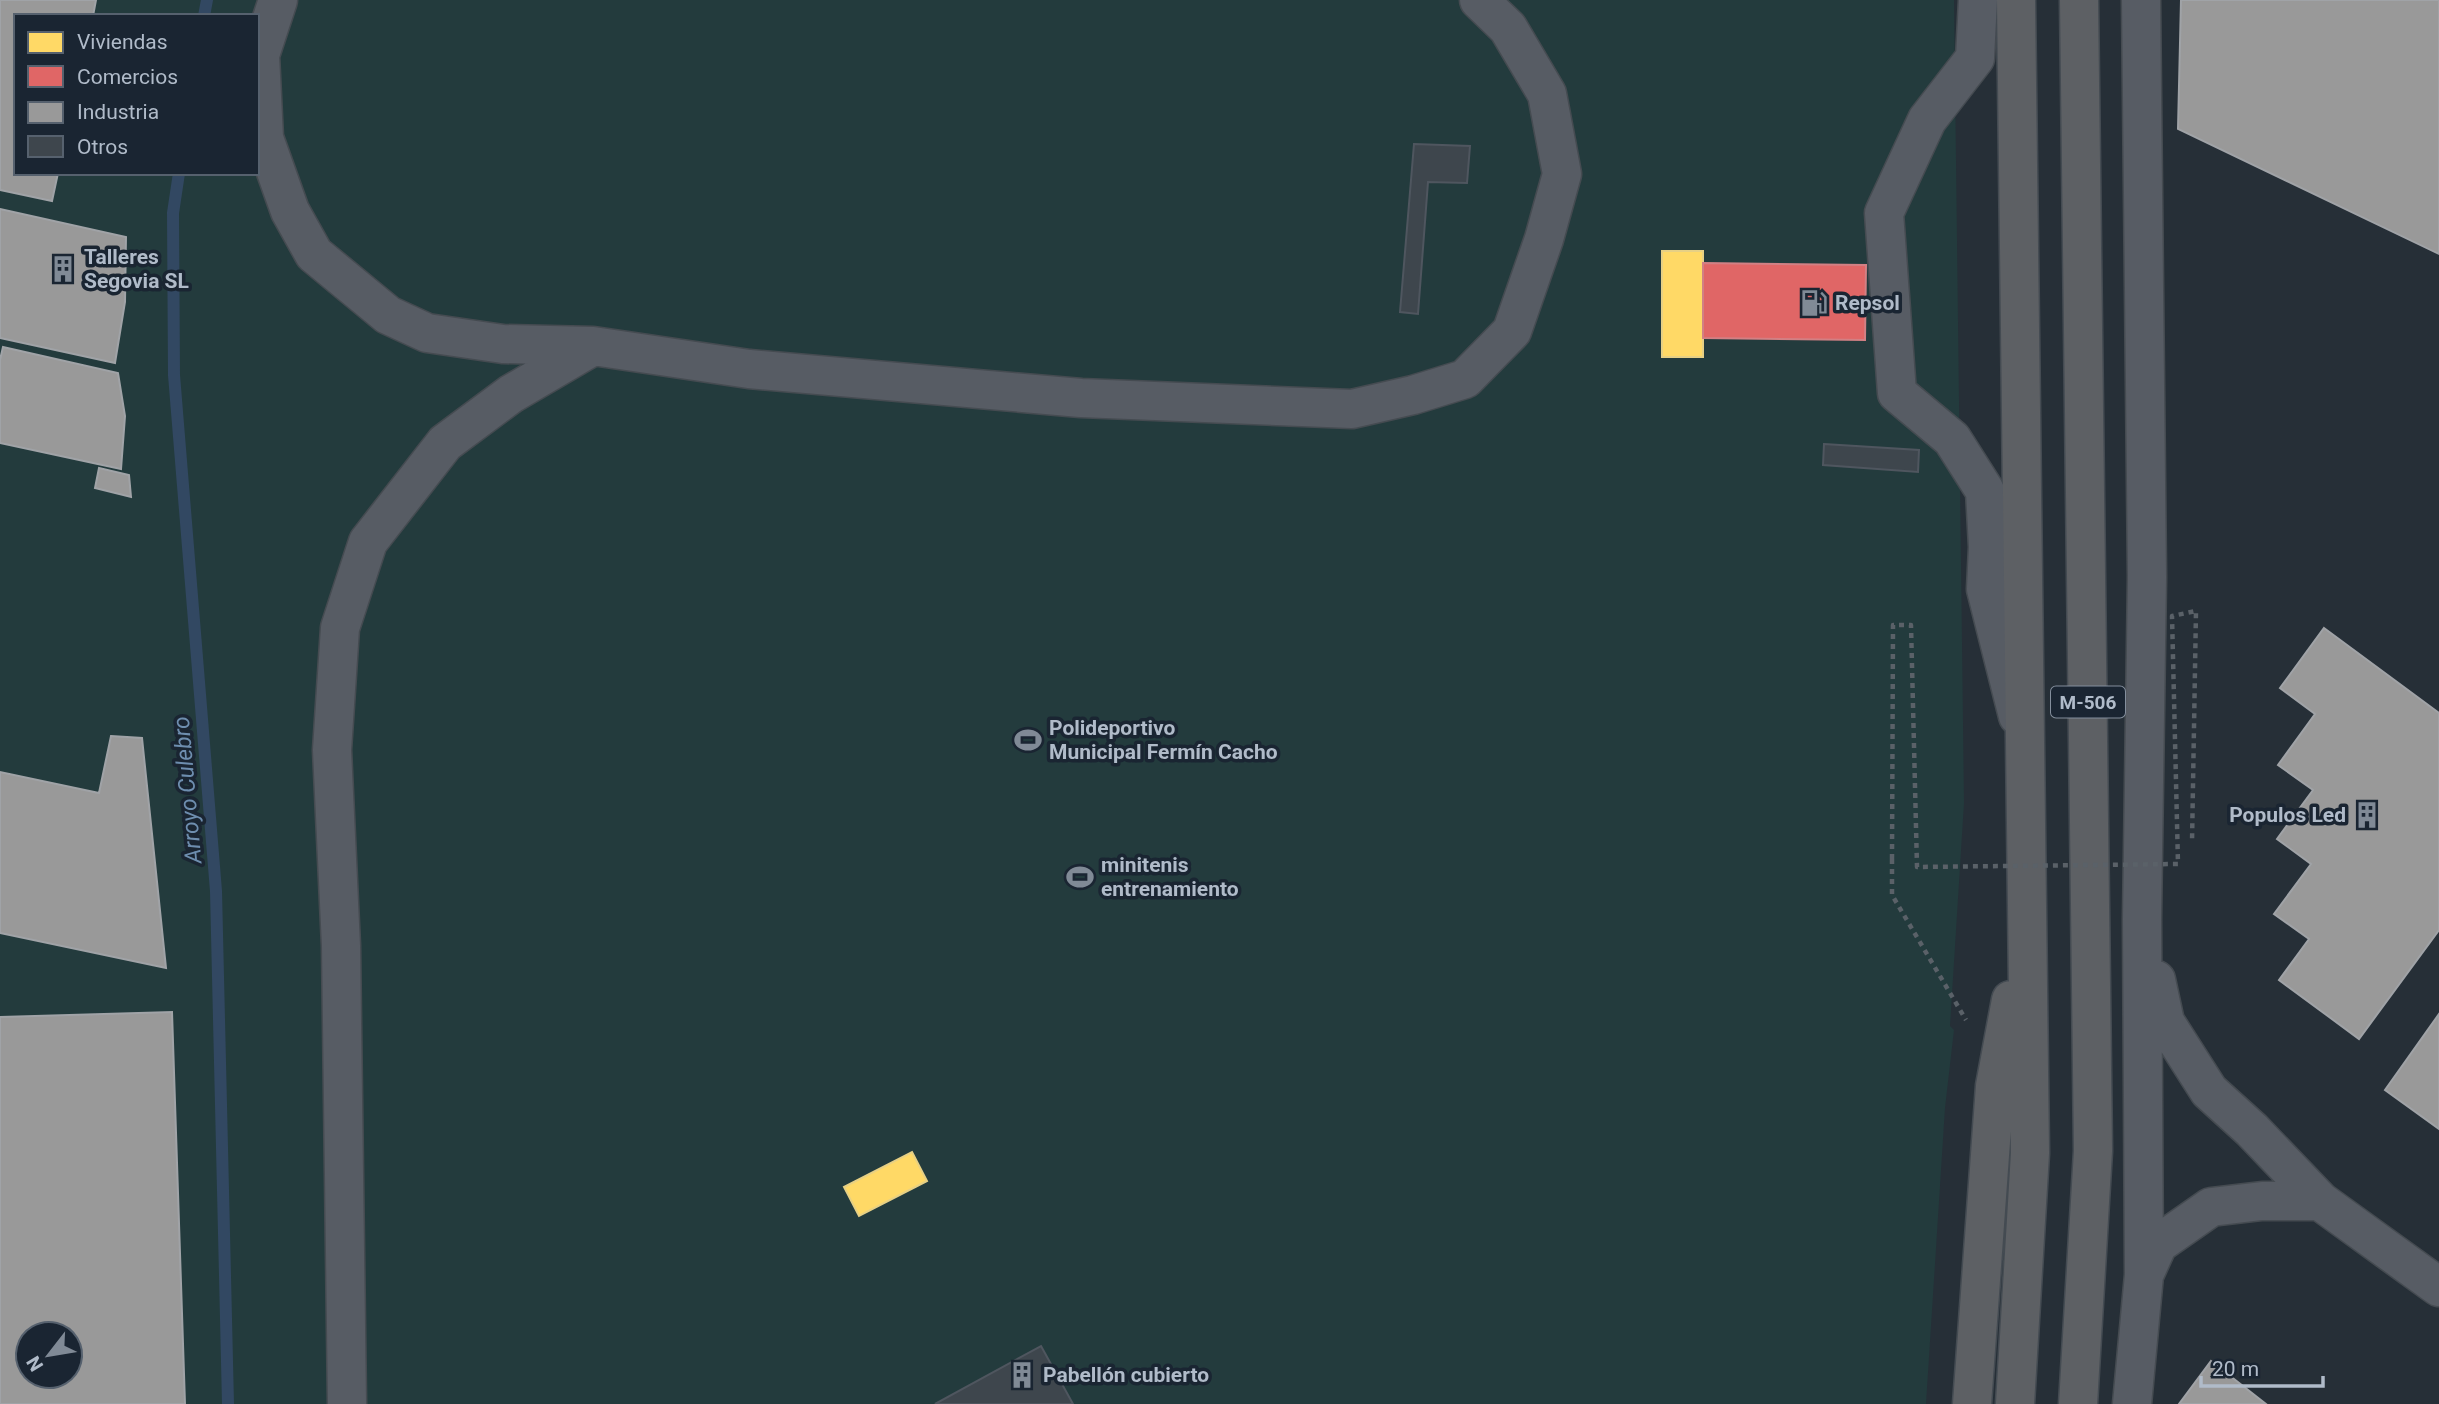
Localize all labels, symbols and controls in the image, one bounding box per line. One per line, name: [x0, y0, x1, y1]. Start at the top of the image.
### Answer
legend: [14, 14, 259, 175]
text: Viviendas: [77, 30, 168, 54]
text: Comercios: [77, 65, 178, 89]
text: Industria: [77, 100, 159, 124]
text: Otros: [77, 135, 128, 159]
place label: Talleres Segovia SL: [84, 245, 189, 293]
building icon: Talleres Segovia SL: [48, 254, 78, 284]
fuel station icon: Repsol: [1799, 288, 1829, 318]
place label: Repsol: [1835, 291, 1900, 315]
road number: M-506: [2051, 687, 2125, 718]
water label: Arroyo Culebro: [168, 715, 207, 866]
place label: Polideportivo Municipal Fermín Cacho: [1049, 716, 1278, 764]
sports icon: Polideportivo Municipal Fermín Cacho: [1013, 725, 1043, 755]
building icon: Populos Led: [2352, 800, 2382, 830]
place label: Populos Led: [2229, 803, 2346, 827]
place label: minitenis entrenamiento: [1101, 853, 1239, 901]
sports icon: minitenis entrenamiento: [1065, 862, 1095, 892]
north arrow: [14, 1320, 84, 1390]
scale bar: [2201, 1344, 2324, 1388]
text: N: [22, 1352, 48, 1375]
text: 20 m: [2212, 1357, 2259, 1381]
building icon: Pabellón cubierto: [1007, 1360, 1037, 1390]
place label: Pabellón cubierto: [1043, 1363, 1209, 1387]

